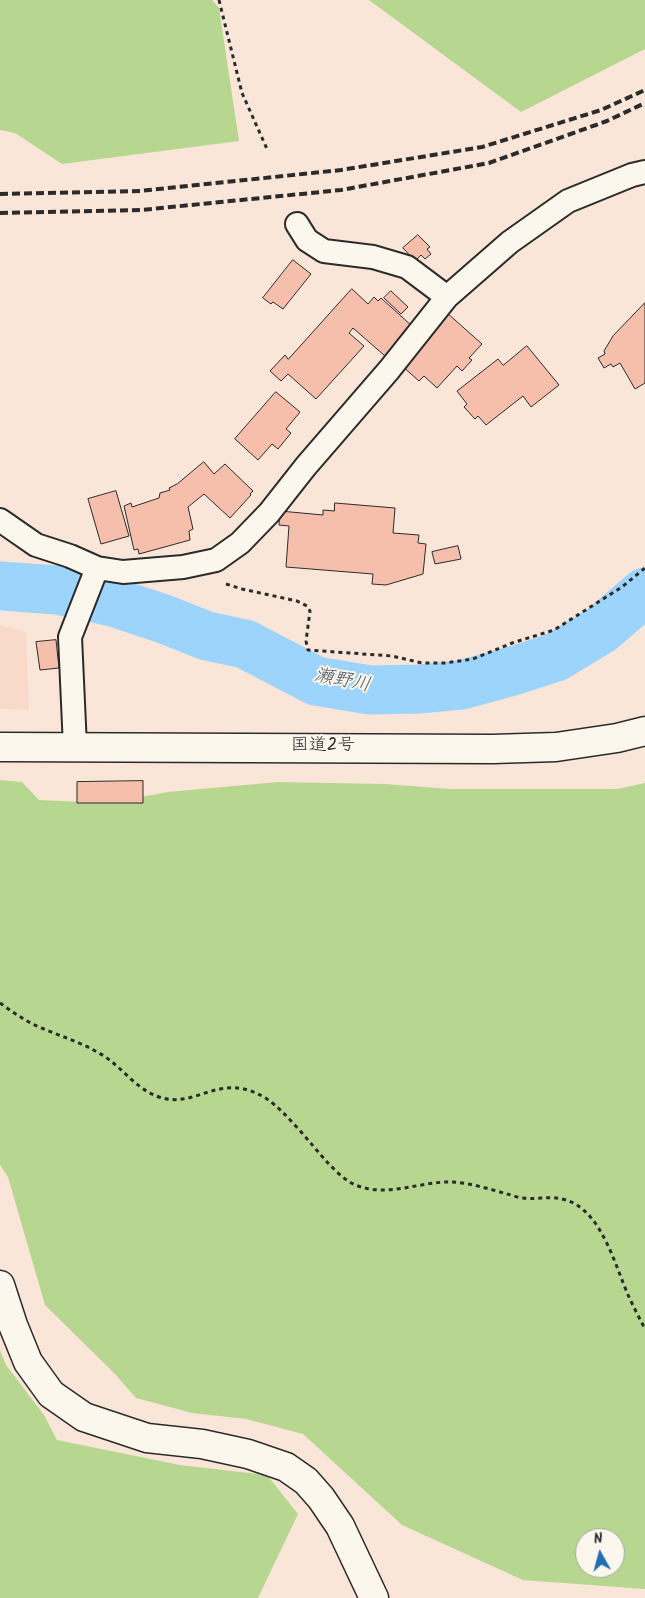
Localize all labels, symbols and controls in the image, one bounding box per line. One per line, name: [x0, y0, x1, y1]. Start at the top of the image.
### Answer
water label: 瀬野川: [312, 665, 372, 699]
street label: 国道2号: [291, 736, 355, 758]
north arrow: [575, 1528, 625, 1578]
text: N: [593, 1528, 604, 1551]

